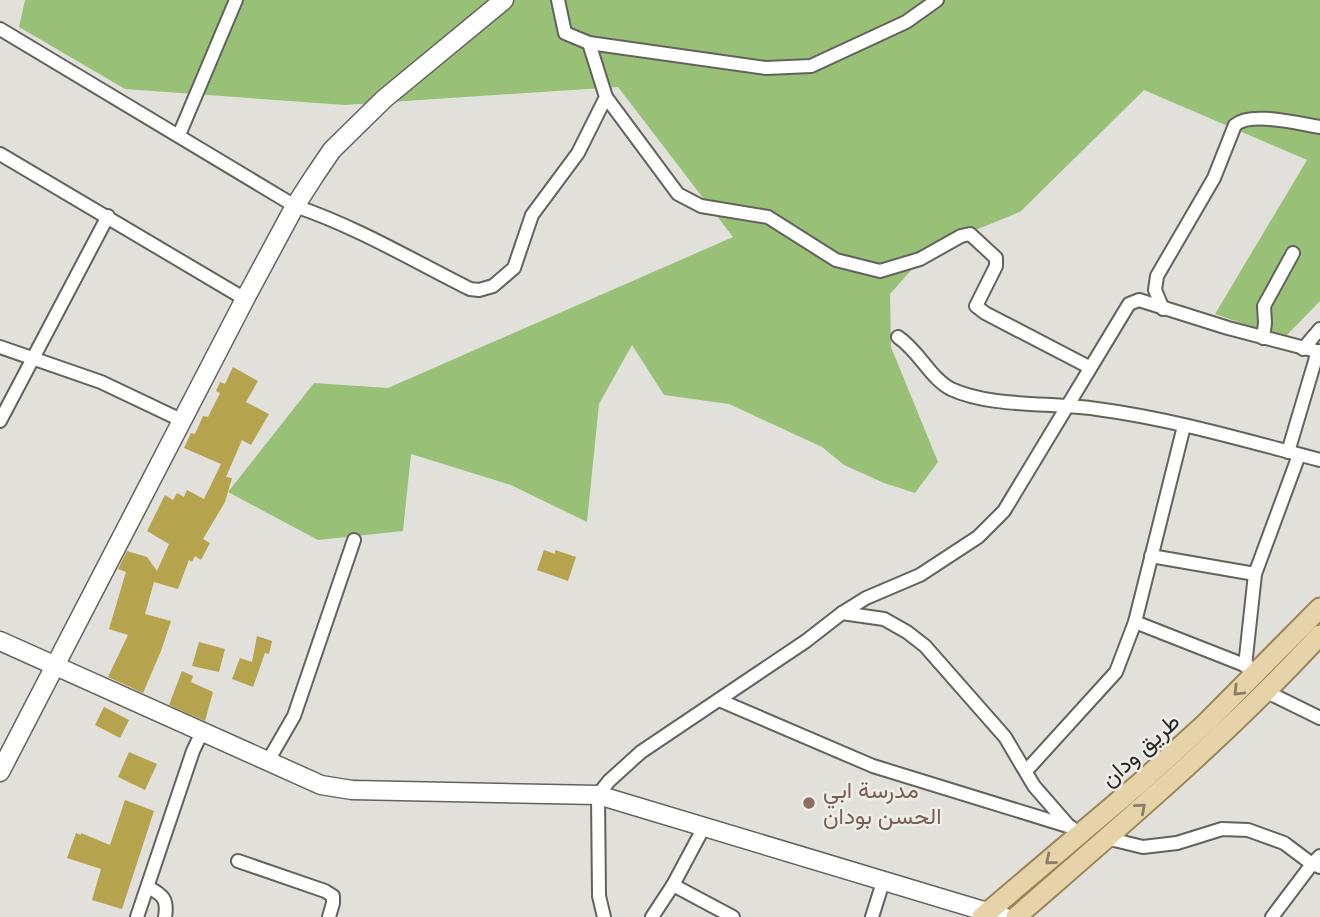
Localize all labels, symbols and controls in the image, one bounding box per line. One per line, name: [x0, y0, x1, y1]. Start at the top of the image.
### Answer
one-way arrow: [1233, 683, 1246, 696]
street label: طريق ودان: [1094, 706, 1186, 794]
place label: مدرسة ابي الحسن بودان: [823, 775, 941, 831]
marker: مدرسة ابي الحسن بودان: [801, 795, 817, 811]
one-way arrow: [1133, 804, 1146, 816]
one-way arrow: [1046, 851, 1058, 864]

